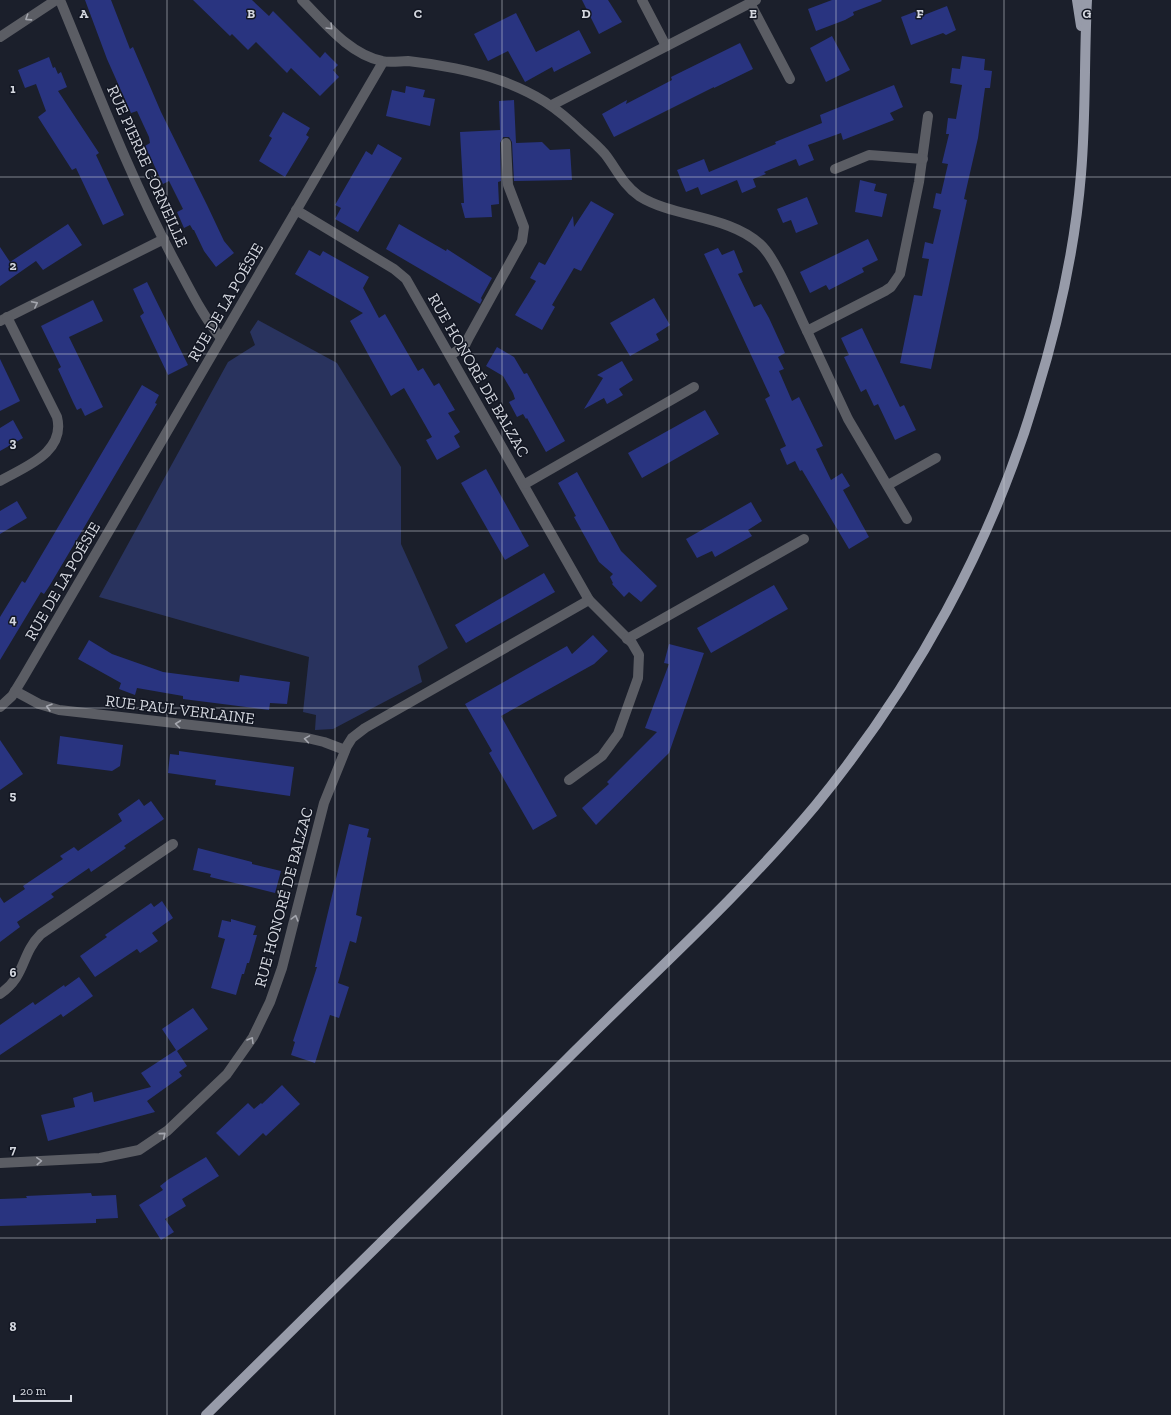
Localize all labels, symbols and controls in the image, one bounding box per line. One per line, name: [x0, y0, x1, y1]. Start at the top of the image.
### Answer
text: A: [80, 6, 89, 21]
text: B: [247, 6, 255, 21]
text: C: [414, 6, 422, 21]
text: D: [581, 6, 591, 21]
text: E: [749, 6, 757, 21]
text: F: [916, 6, 924, 21]
text: G: [1083, 6, 1092, 21]
one-way arrow: [25, 14, 32, 21]
one-way arrow: [325, 23, 333, 30]
text: 1: [10, 81, 16, 96]
street label: RUE PIERRE CORNEILLE: [103, 82, 192, 250]
street label: RUE DE LA POÉSIE: [184, 240, 267, 365]
text: 2: [10, 258, 17, 273]
street label: RUE HONORÉ DE BALZAC: [424, 290, 533, 460]
one-way arrow: [31, 301, 38, 308]
text: 3: [10, 435, 17, 450]
street label: RUE DE LA POÉSIE: [21, 519, 104, 644]
text: 4: [9, 612, 17, 627]
street label: RUE PAUL VERLAINE: [104, 691, 256, 728]
one-way arrow: [46, 703, 53, 712]
one-way arrow: [175, 719, 181, 728]
one-way arrow: [304, 735, 311, 744]
text: 5: [10, 788, 17, 803]
street label: RUE HONORÉ DE BALZAC: [250, 805, 317, 989]
one-way arrow: [290, 915, 298, 921]
text: 6: [10, 965, 17, 980]
one-way arrow: [247, 1037, 254, 1044]
one-way arrow: [159, 1132, 166, 1139]
text: 7: [10, 1142, 17, 1157]
one-way arrow: [36, 1157, 42, 1165]
text: 8: [9, 1319, 17, 1334]
scale bar: [14, 1377, 71, 1403]
text: 20 m: [20, 1384, 47, 1398]

